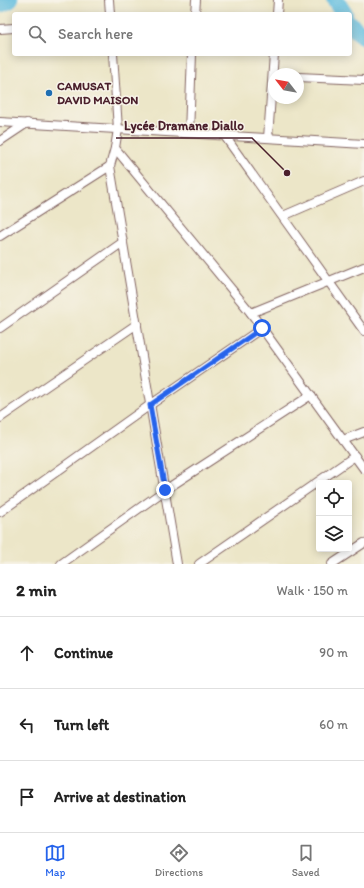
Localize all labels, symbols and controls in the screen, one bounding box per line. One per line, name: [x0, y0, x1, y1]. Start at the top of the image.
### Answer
search box: [12, 12, 352, 56]
icon: search: [26, 23, 48, 45]
text: Search here: [58, 25, 133, 43]
north arrow: [268, 68, 304, 104]
place label: CAMUSAT DAVID MAISON: [57, 79, 138, 107]
marker: CAMUSAT DAVID MAISON: [44, 88, 54, 98]
callout: Lycée Dramane Diallo: [116, 113, 252, 138]
text: Lycée Dramane Diallo: [124, 118, 244, 134]
route start: [253, 319, 271, 337]
map controls: [316, 480, 352, 552]
button: locate: [316, 480, 352, 516]
route end: [156, 481, 174, 499]
button: layers: [316, 516, 352, 552]
text: 2 min: [16, 580, 56, 600]
text: Walk · 150 m: [277, 583, 348, 598]
icon: ahead: [16, 642, 38, 664]
text: Continue: [54, 644, 113, 662]
text: 90 m: [319, 645, 348, 660]
icon: left: [16, 714, 38, 736]
text: Turn left: [54, 716, 109, 734]
text: 60 m: [319, 717, 348, 732]
icon: arrive: [16, 786, 38, 808]
text: Arrive at destination: [54, 788, 186, 806]
tab: Map: [44, 842, 66, 879]
tab: Directions: [155, 842, 203, 879]
tab: Saved: [292, 842, 320, 879]

